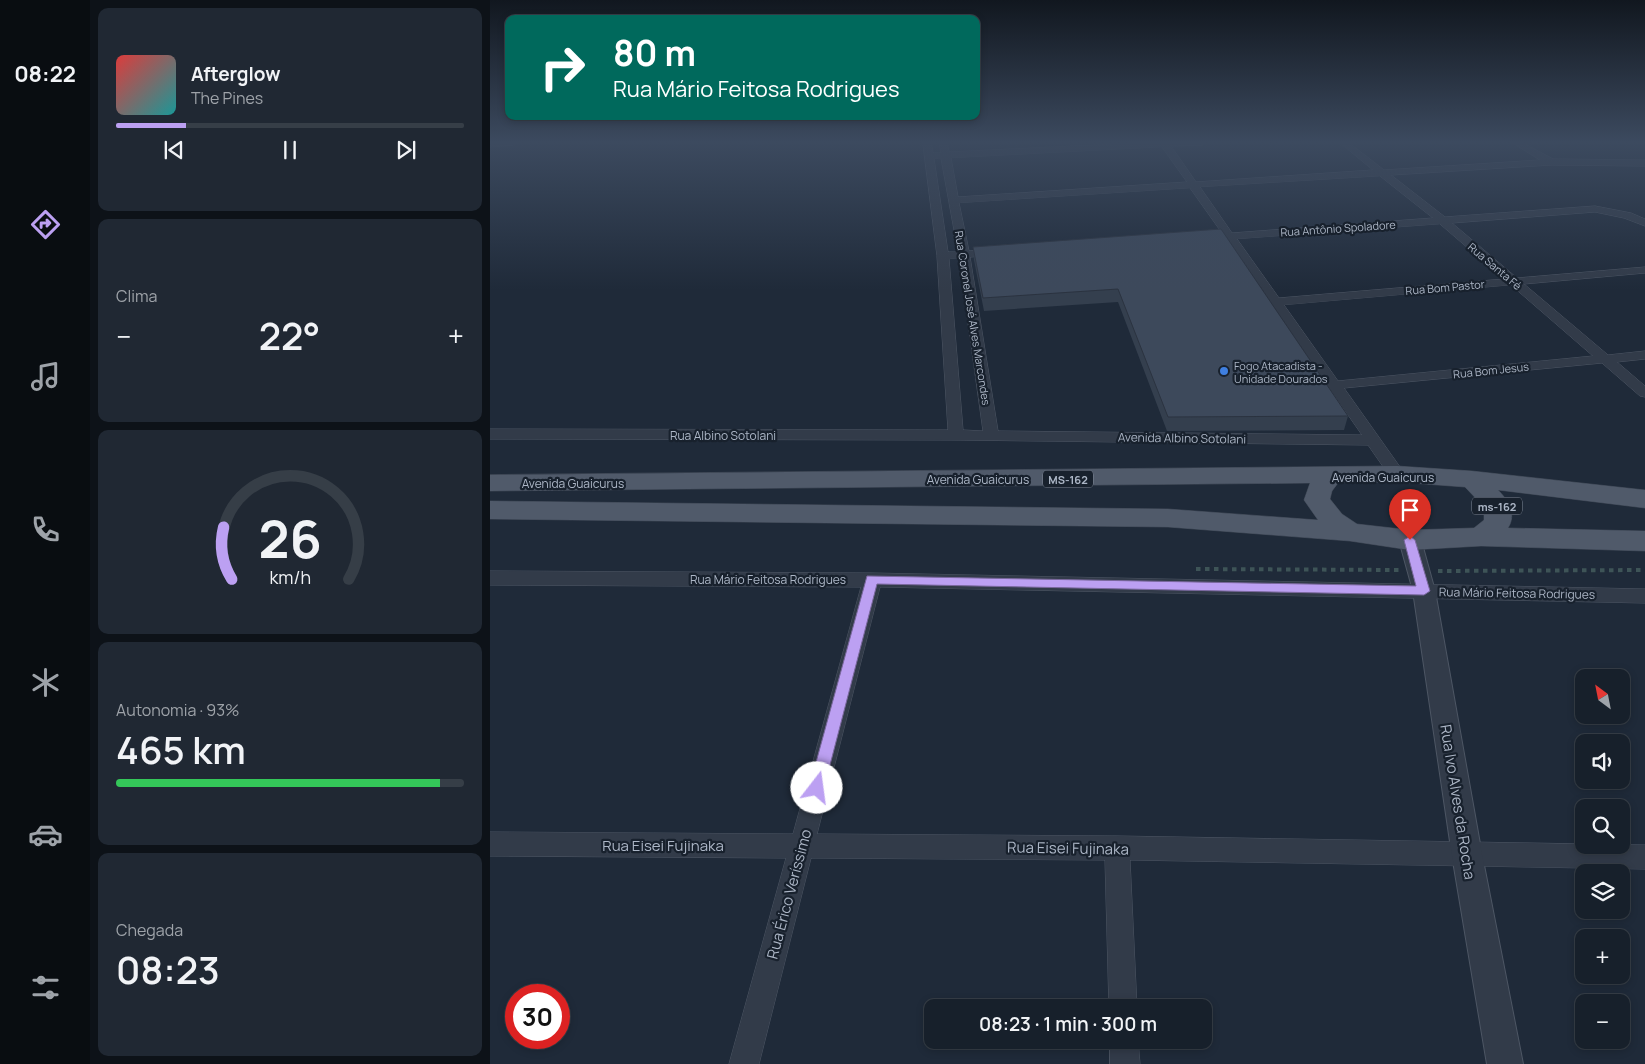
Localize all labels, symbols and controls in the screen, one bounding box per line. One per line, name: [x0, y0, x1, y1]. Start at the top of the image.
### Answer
text: 80 m: [613, 29, 696, 77]
icon: right: [530, 35, 595, 100]
text: 08:22: [14, 59, 76, 89]
text: Afterglow: [191, 61, 280, 87]
text: Rua Mário Feitosa Rodrigues: [613, 74, 899, 104]
text: The Pines: [191, 87, 263, 109]
icon: previous: [160, 136, 188, 164]
icon: pause: [276, 136, 304, 164]
icon: next: [392, 136, 420, 164]
icon: directions: [28, 207, 63, 242]
street label: Rua Antônio Spoladore: [1280, 216, 1397, 240]
street label: Rua Coronel José Alves Marcondes: [952, 230, 994, 406]
street label: Rua Santa Fé: [1465, 239, 1525, 293]
street label: Rua Bom Pastor: [1405, 276, 1485, 298]
text: Clima: [116, 285, 157, 307]
text: 22°: [259, 309, 320, 361]
text: −: [116, 317, 131, 355]
text: +: [448, 317, 464, 355]
place label: Fogo Atacadista - Unidade Dourados: [1234, 358, 1328, 386]
icon: music: [28, 359, 63, 394]
street label: Rua Bom Jesus: [1452, 359, 1530, 381]
marker: Fogo Atacadista - Unidade Dourados: [1218, 365, 1230, 377]
street label: Rua Albino Sotolani: [670, 427, 776, 444]
street label: Avenida Albino Sotolani: [1118, 428, 1246, 448]
street label: Avenida Guaicurus: [1332, 469, 1434, 486]
road number: MS-162: [1043, 470, 1093, 488]
street label: Avenida Guaicurus: [927, 471, 1029, 488]
street label: Avenida Guaicurus: [522, 475, 624, 492]
pin: [1389, 489, 1431, 540]
icon: arrive: [1396, 496, 1424, 524]
road number: ms-162: [1472, 498, 1522, 514]
text: 26: [258, 503, 322, 574]
icon: phone: [28, 512, 63, 547]
text: km/h: [269, 565, 311, 589]
street label: Rua Mário Feitosa Rodrigues: [690, 571, 846, 588]
street label: Rua Mário Feitosa Rodrigues: [1439, 583, 1595, 603]
icon: climate: [28, 665, 63, 700]
north arrow: [1575, 669, 1630, 724]
map controls: [1575, 669, 1630, 1049]
text: Autonomia · 93%: [116, 699, 240, 721]
text: 465 km: [116, 723, 246, 775]
street label: Rua Ivo Alves da Rocha: [1435, 723, 1481, 881]
button: sound: [1575, 734, 1630, 789]
position arrow: [790, 761, 842, 813]
button: search: [1575, 799, 1630, 854]
icon: car: [28, 817, 63, 852]
street label: Rua Érico Veríssimo: [762, 827, 816, 961]
street label: Rua Eisei Fujinaka: [602, 835, 724, 856]
street label: Rua Eisei Fujinaka: [1007, 836, 1129, 860]
button: layers: [1575, 864, 1630, 919]
text: Chegada: [116, 919, 183, 941]
button: +: [1575, 929, 1630, 984]
text: 08:23: [116, 943, 220, 995]
icon: filters: [28, 970, 63, 1005]
speed limit sign: 30: [505, 984, 570, 1049]
button: −: [1575, 994, 1630, 1049]
text: 08:23 · 1 min · 300 m: [979, 1011, 1157, 1037]

